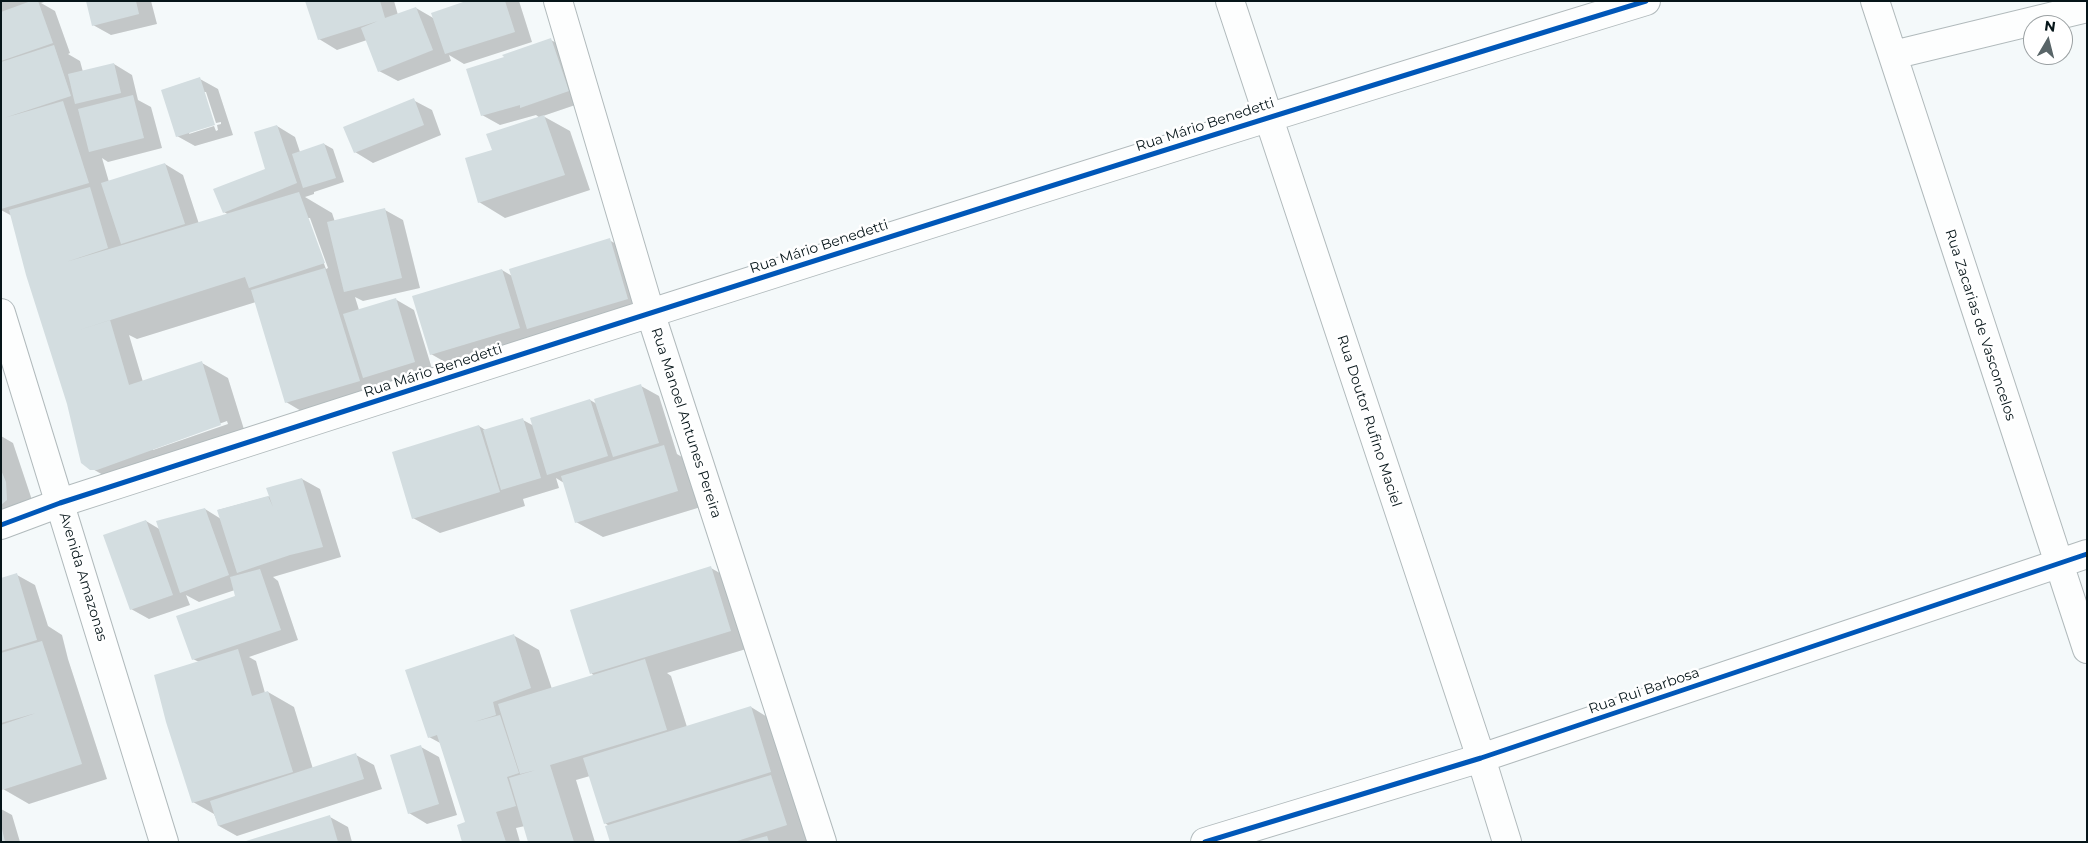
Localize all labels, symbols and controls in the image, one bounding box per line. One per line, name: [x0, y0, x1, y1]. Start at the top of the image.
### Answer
north arrow: [2023, 15, 2073, 65]
text: N: [2043, 16, 2057, 36]
street label: Rua Mário Benedetti: [1134, 95, 1276, 155]
street label: Rua Mário Benedetti: [748, 217, 890, 277]
street label: Rua Zacarias de Vasconcelos: [1941, 227, 2019, 423]
street label: Rua Manoel Antunes Pereira: [647, 326, 725, 520]
street label: Rua Doutor Rufino Maciel: [1333, 333, 1405, 509]
street label: Rua Mário Benedetti: [362, 341, 504, 401]
street label: Avenida Amazonas: [55, 511, 111, 643]
street label: Rua Rui Barbosa: [1586, 664, 1702, 718]

